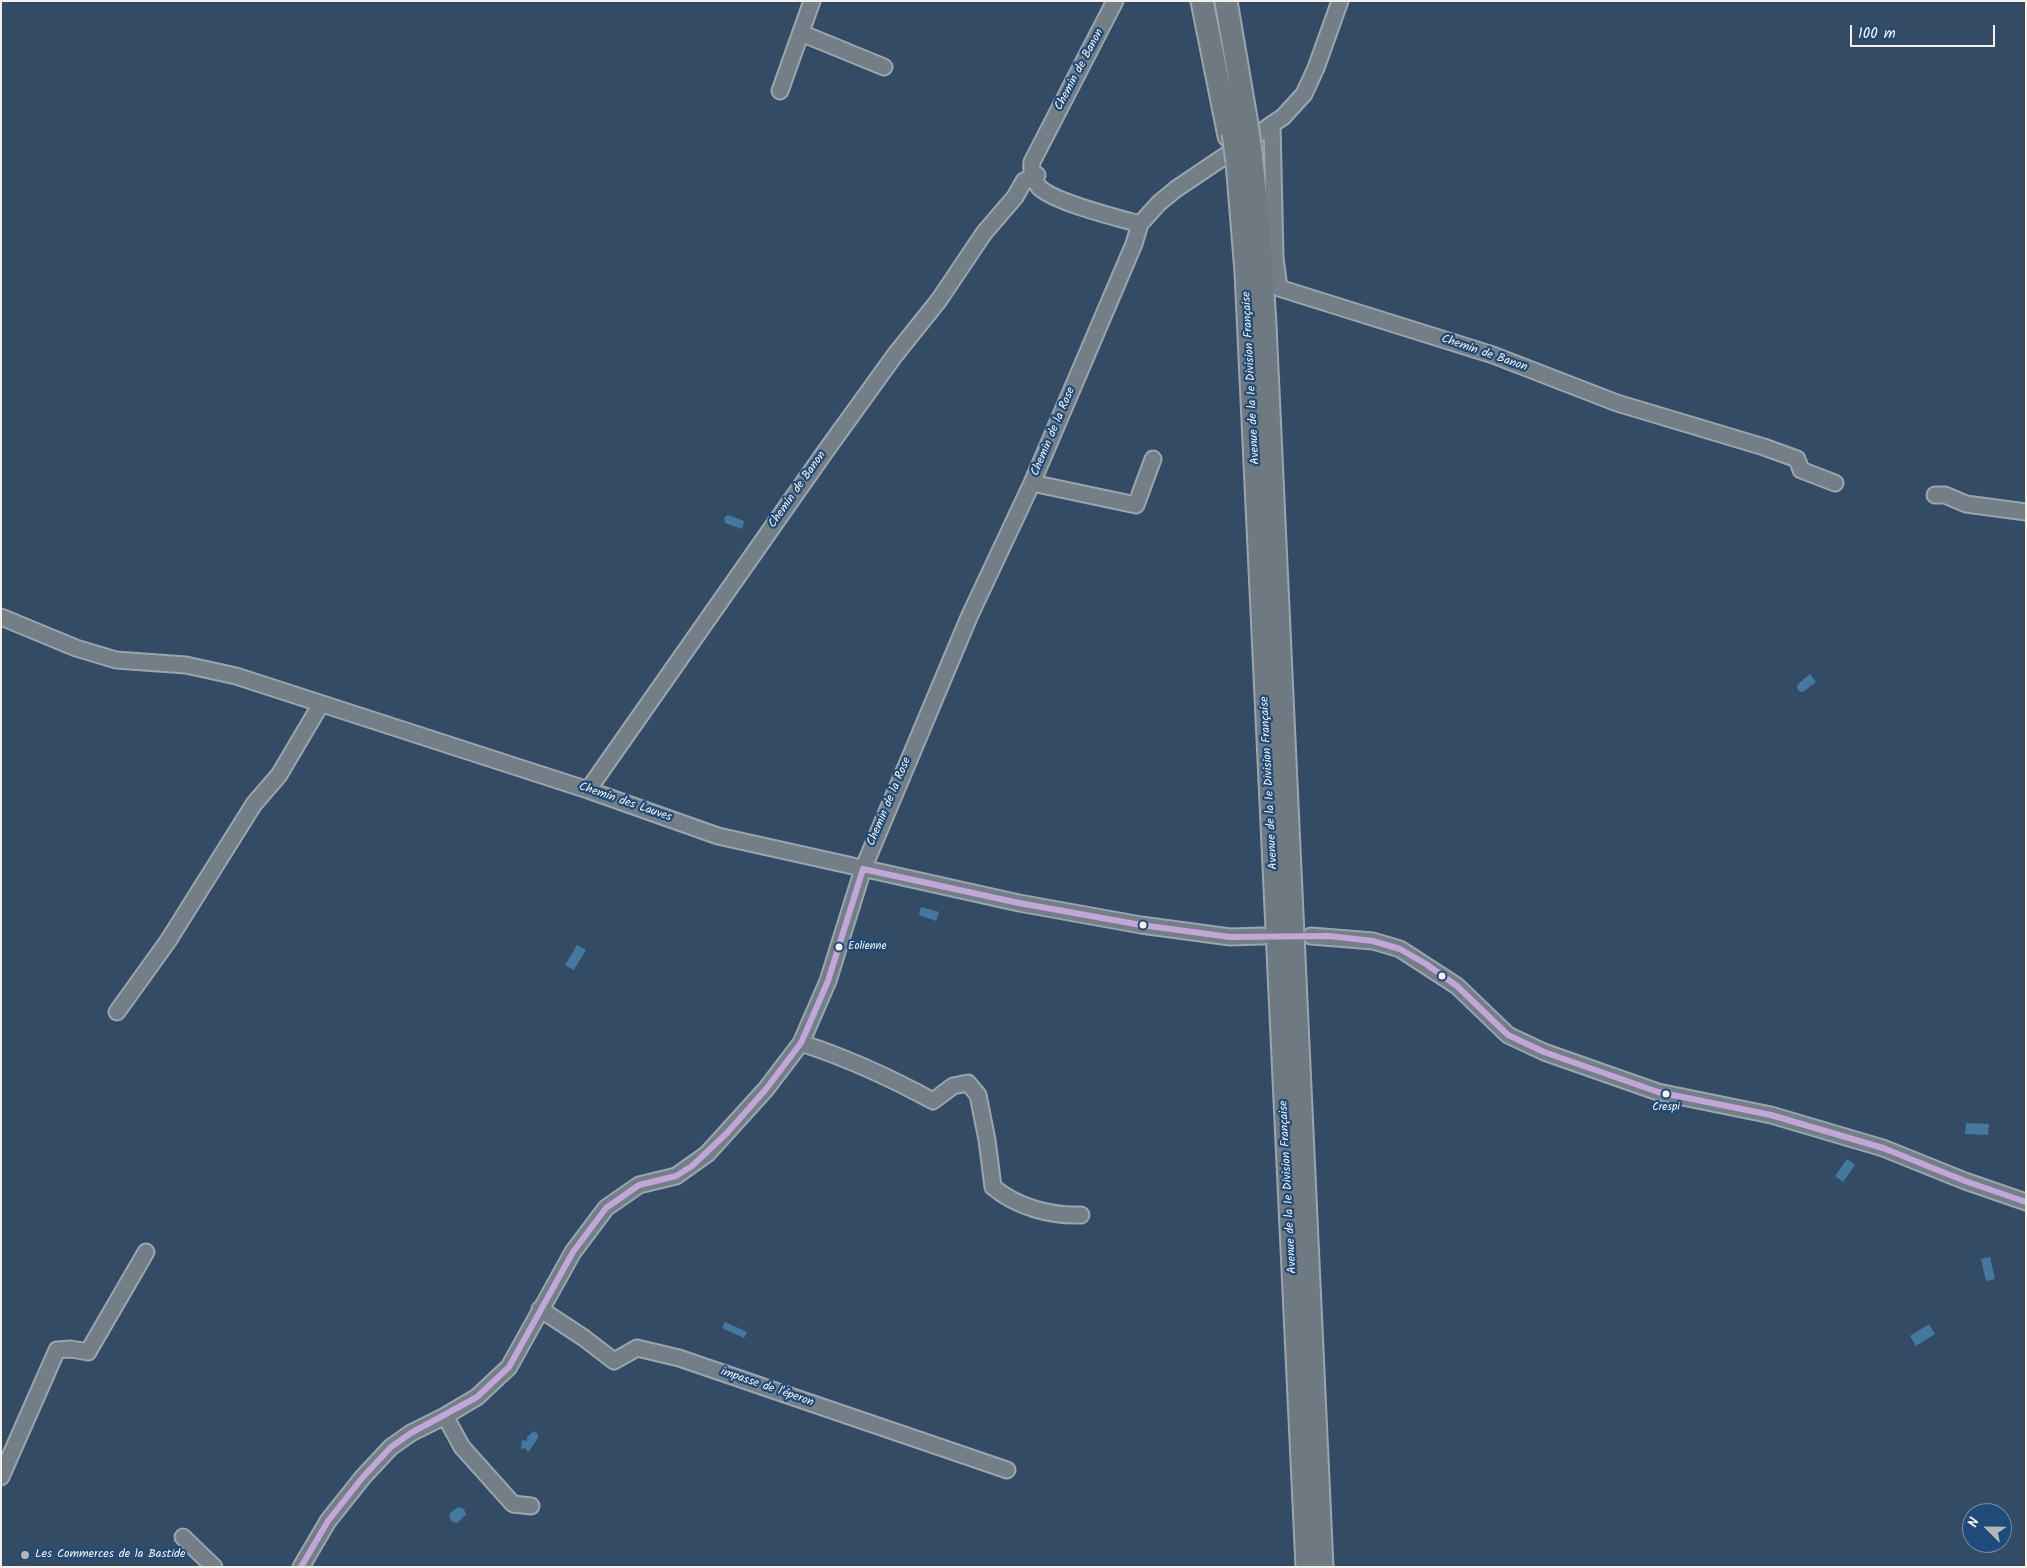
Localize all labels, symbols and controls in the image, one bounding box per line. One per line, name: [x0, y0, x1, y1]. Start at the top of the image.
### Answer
scale bar: [1852, 15, 1997, 47]
text: 100 m: [1858, 22, 1896, 46]
street label: Chemin de Banon: [1052, 27, 1108, 113]
street label: Avenue de la 1e Division Française: [1240, 291, 1264, 465]
street label: Chemin de Banon: [1439, 332, 1529, 376]
street label: Chemin de la Rose: [1029, 385, 1079, 479]
street label: Chemin de Banon: [766, 449, 830, 531]
street label: Avenue de la 1e Division Française: [1258, 696, 1282, 870]
street label: Chemin de la Rose: [865, 755, 915, 849]
street label: Chemin des Lauves: [577, 780, 673, 826]
unlabelled marker: [1138, 920, 1148, 930]
place label: Eolienne: [848, 940, 886, 954]
marker: Eolienne: [834, 942, 844, 952]
unlabelled marker: [1437, 971, 1447, 981]
marker: Crespi: [1661, 1089, 1671, 1099]
street label: Avenue de la 1e Division Française: [1277, 1100, 1301, 1274]
place label: Crespi: [1652, 1101, 1680, 1115]
street label: impasse de l'éperon: [719, 1365, 815, 1411]
north arrow: [1962, 1503, 2012, 1553]
text: N: [1962, 1514, 1986, 1531]
place label: Les Commerces de la Bastide: [35, 1548, 185, 1562]
marker: Les Commerces de la Bastide: [19, 1549, 31, 1561]

